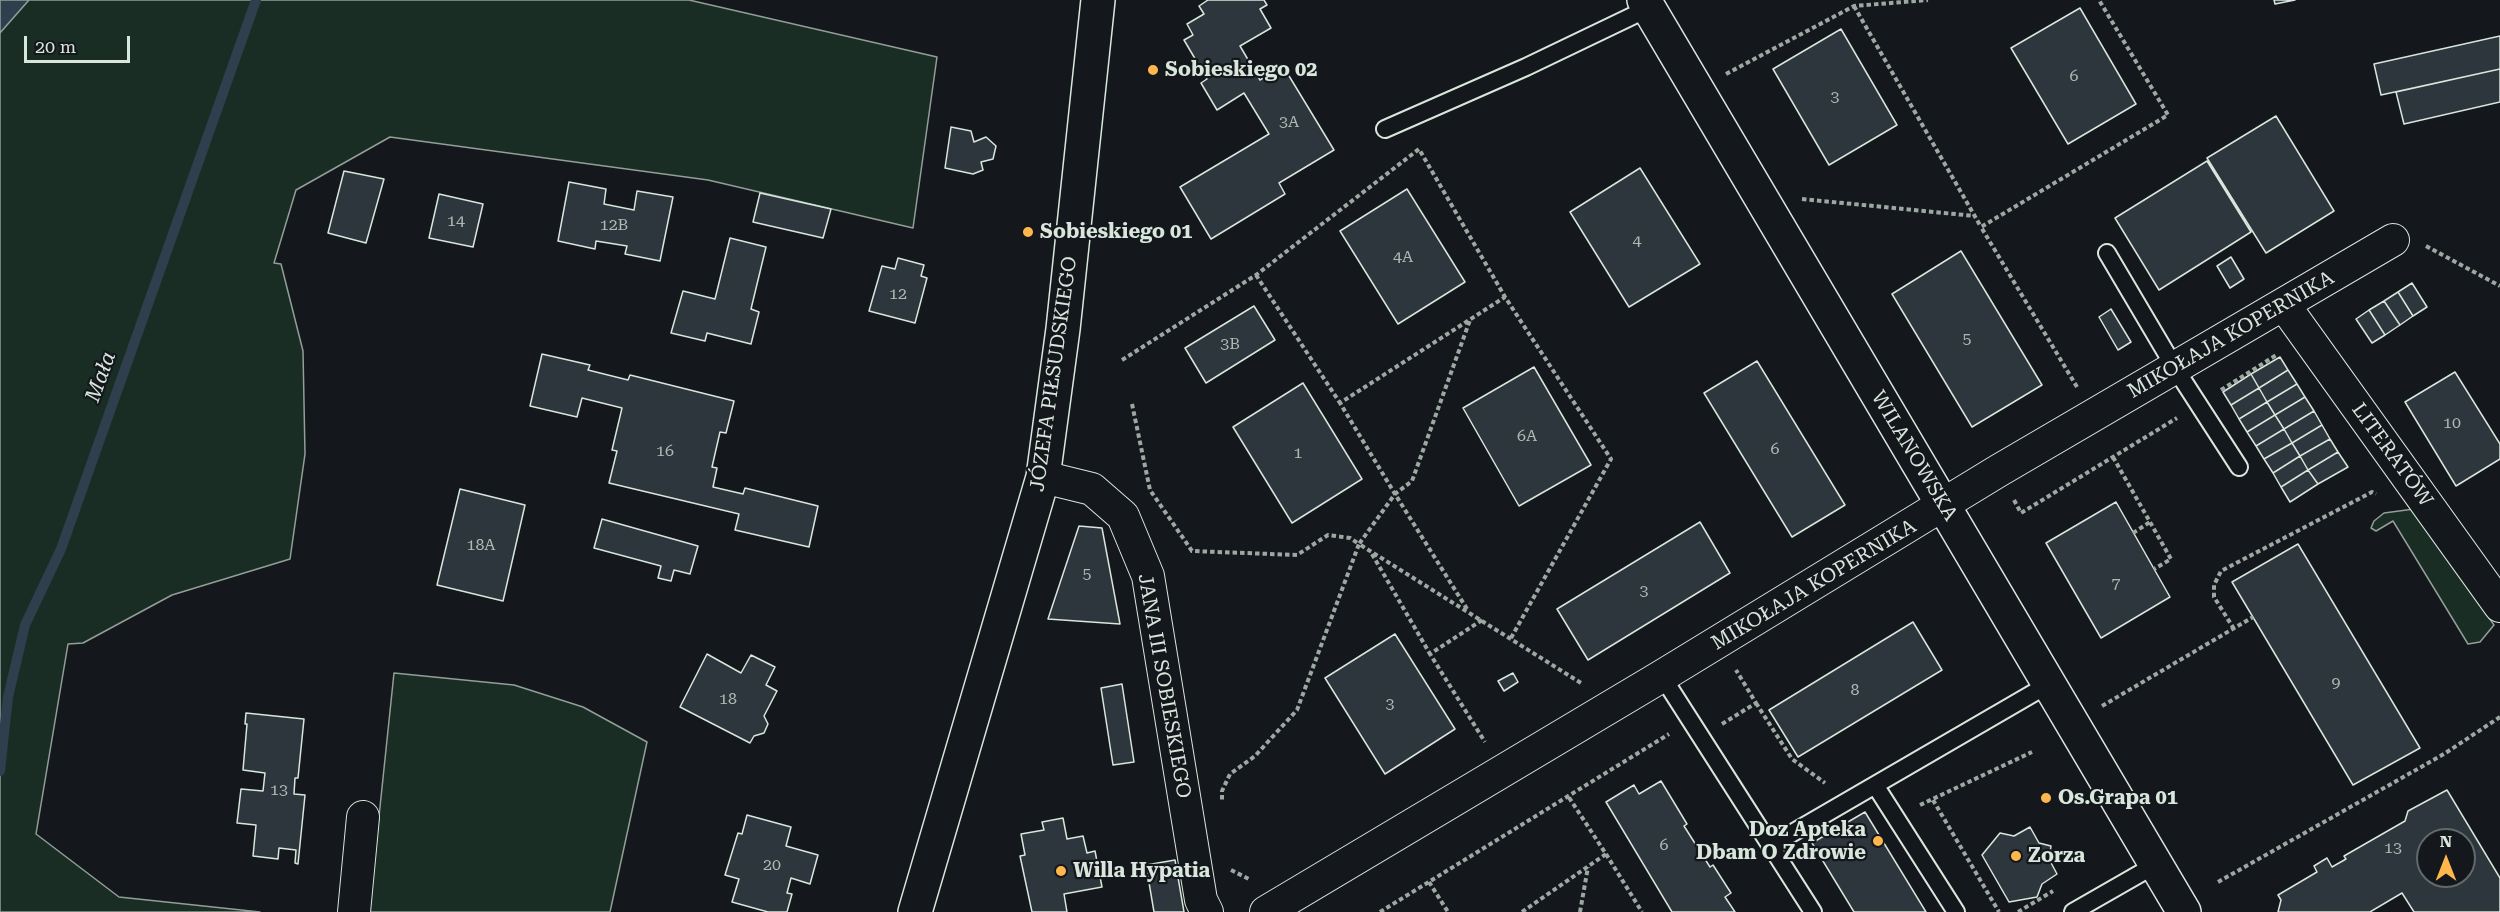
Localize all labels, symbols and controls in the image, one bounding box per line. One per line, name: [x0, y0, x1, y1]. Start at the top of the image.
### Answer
scale bar: [27, 24, 134, 62]
text: 20 m: [35, 36, 76, 57]
place label: Sobieskiego 02: [1165, 58, 1317, 82]
marker: Sobieskiego 02: [1146, 63, 1160, 77]
house number: 6: [2070, 66, 2078, 86]
house number: 3: [1831, 87, 1839, 107]
house number: 3A: [1279, 112, 1299, 132]
house number: 14: [447, 211, 465, 231]
house number: 12B: [600, 215, 628, 235]
place label: Sobieskiego 01: [1040, 220, 1192, 244]
marker: Sobieskiego 01: [1021, 225, 1035, 239]
house number: 4: [1633, 231, 1641, 251]
house number: 4A: [1393, 247, 1413, 267]
street label: JÓZEFA PIŁSUDSKIEGO: [1026, 255, 1082, 493]
street label: MIKOŁAJA KOPERNIKA: [2124, 266, 2338, 404]
house number: 12: [889, 284, 907, 304]
house number: 5: [1963, 329, 1971, 349]
house number: 3B: [1220, 334, 1240, 354]
water label: Mała: [80, 348, 122, 406]
street label: WILANOWSKA: [1866, 387, 1962, 525]
street label: LITERATÓW: [2346, 398, 2438, 512]
house number: 10: [2443, 413, 2461, 433]
house number: 6A: [1517, 426, 1537, 446]
house number: 6: [1771, 439, 1779, 459]
house number: 16: [656, 441, 674, 461]
house number: 1: [1294, 443, 1302, 463]
street label: MIKOŁAJA KOPERNIKA: [1707, 514, 1921, 656]
house number: 18A: [466, 535, 496, 555]
house number: 5: [1083, 564, 1091, 584]
street label: JANA III SOBIESKIEGO: [1132, 572, 1196, 800]
house number: 7: [2112, 573, 2120, 593]
house number: 3: [1640, 581, 1648, 601]
house number: 9: [2332, 673, 2340, 693]
house number: 8: [1851, 680, 1859, 700]
house number: 18: [719, 689, 737, 709]
house number: 3: [1386, 694, 1394, 714]
house number: 13: [270, 780, 288, 800]
place label: Os.Grapa 01: [2058, 786, 2178, 810]
marker: Os.Grapa 01: [2039, 791, 2053, 805]
place label: Doz Apteka Dbam O Zdrowie: [1696, 818, 1866, 865]
north arrow: [2416, 828, 2476, 888]
text: N: [2440, 832, 2452, 851]
marker: Doz Apteka Dbam O Zdrowie: [1871, 834, 1885, 848]
house number: 6: [1660, 835, 1668, 855]
house number: 13: [2384, 838, 2402, 858]
place label: Zorza: [2028, 844, 2085, 868]
marker: Zorza: [2009, 849, 2023, 863]
house number: 20: [763, 855, 781, 875]
place label: Willa Hypatia: [1073, 859, 1210, 883]
marker: Willa Hypatia: [1054, 864, 1068, 878]

